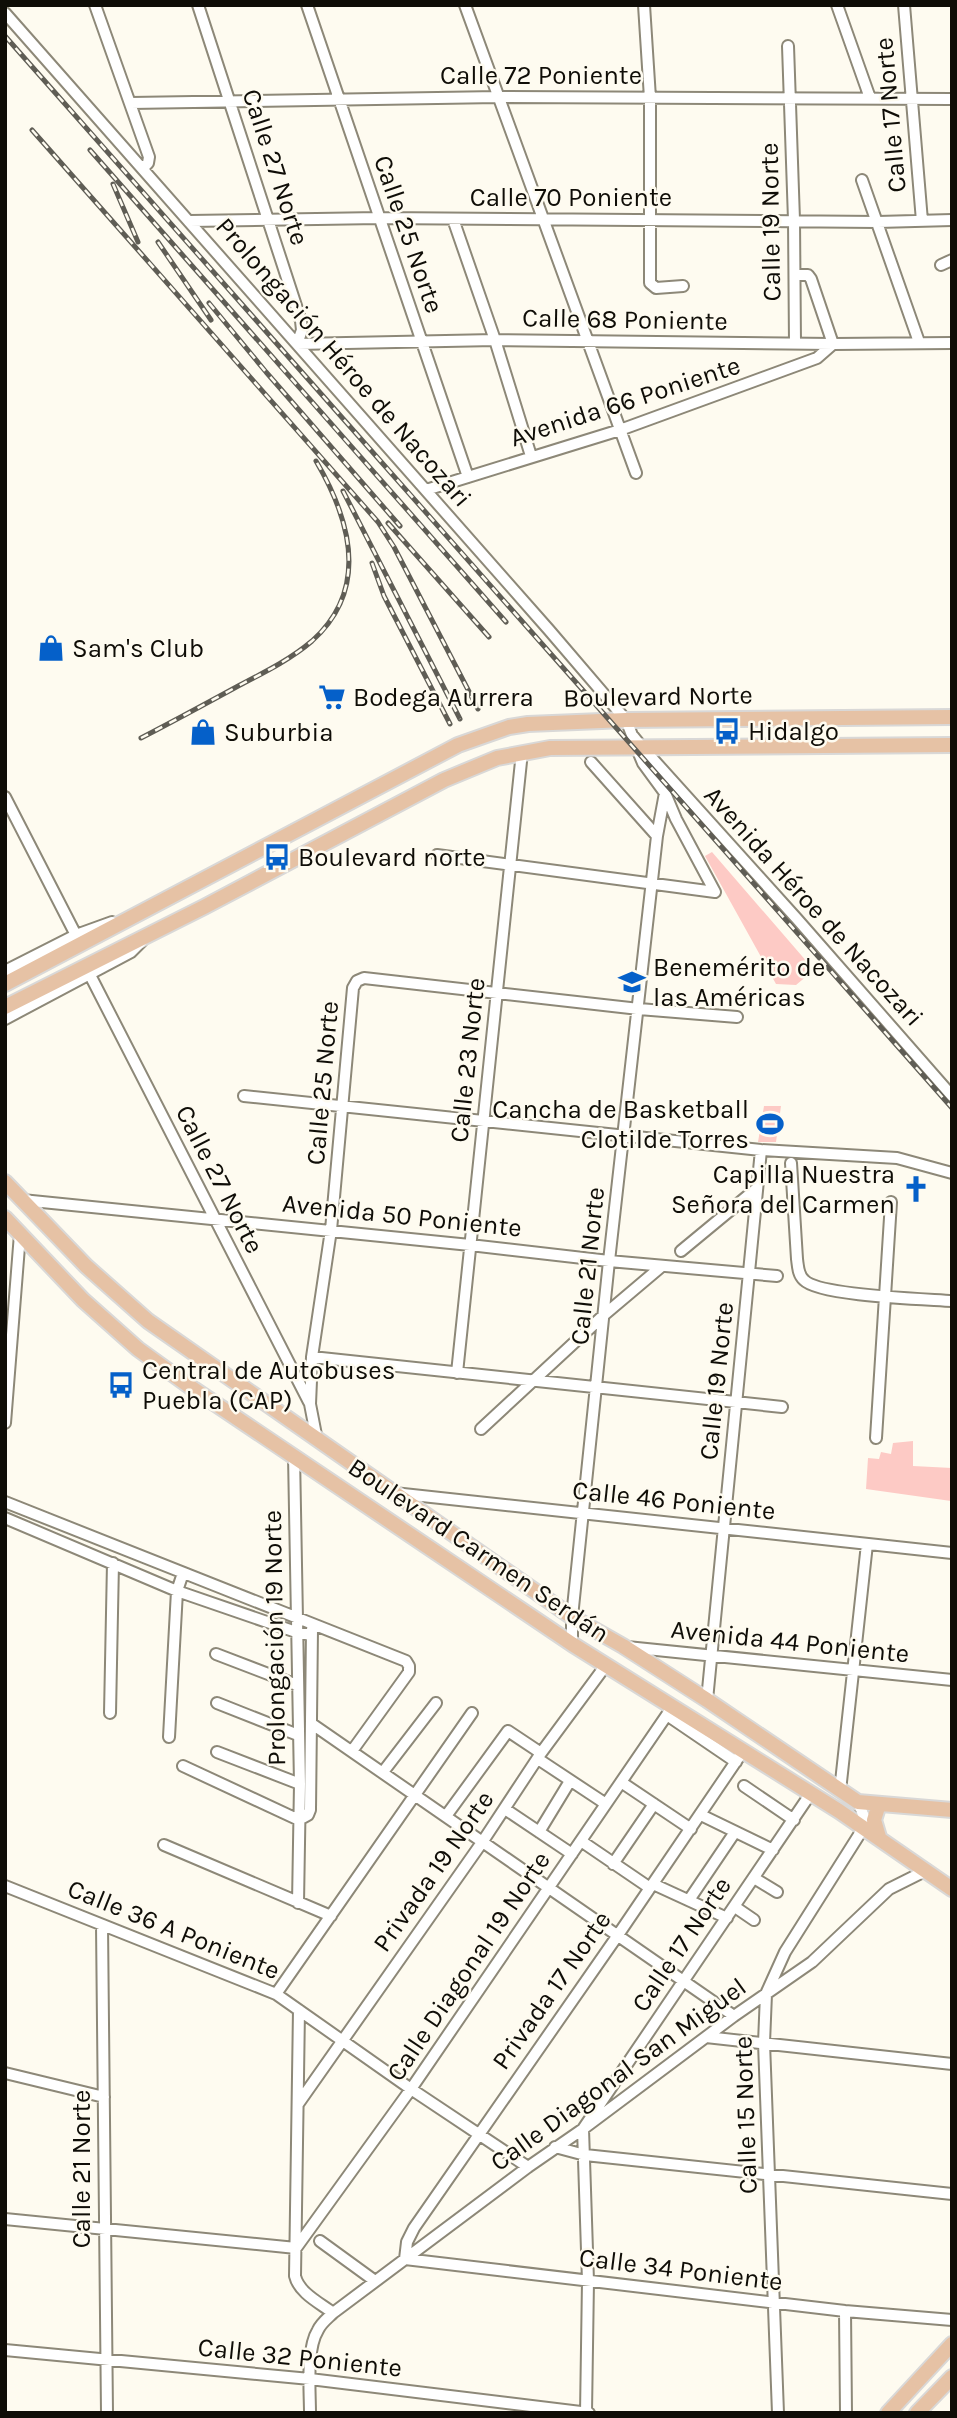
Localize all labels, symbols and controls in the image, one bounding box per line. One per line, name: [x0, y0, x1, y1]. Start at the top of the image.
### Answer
street label: Calle 17 Norte: [868, 36, 913, 194]
street label: Calle 72 Poniente: [440, 60, 642, 91]
street label: Calle 27 Norte: [236, 85, 315, 249]
street label: Calle 19 Norte: [754, 142, 787, 302]
street label: Calle 25 Norte: [367, 151, 450, 317]
street label: Calle 70 Poniente: [470, 182, 672, 213]
street label: Prolongación Héroe de Nacozari: [209, 211, 478, 514]
street label: Calle 68 Poniente: [522, 302, 728, 337]
street label: Avenida 66 Poniente: [506, 350, 744, 453]
shop icon: Sam's Club: [36, 633, 66, 663]
place label: Sam's Club: [72, 633, 204, 664]
street label: Boulevard Norte: [563, 679, 753, 714]
supermarket icon: Bodega Aurrera: [317, 682, 347, 712]
place label: Bodega Aurrera: [353, 682, 534, 713]
bus stop icon: Hidalgo: [712, 716, 742, 746]
place label: Hidalgo: [748, 716, 839, 747]
shop icon: Suburbia: [188, 717, 218, 747]
place label: Suburbia: [224, 717, 333, 748]
street label: Avenida Héroe de Nacozari: [698, 780, 930, 1033]
bus stop icon: Boulevard norte: [262, 842, 292, 872]
place label: Boulevard norte: [298, 842, 486, 873]
place label: Benemérito de las Américas: [653, 952, 825, 1013]
school or university icon: Benemérito de las Américas: [617, 967, 647, 997]
street label: Calle 23 Norte: [443, 976, 492, 1144]
street label: Calle 25 Norte: [300, 1000, 345, 1166]
place label: Cancha de Basketball Clotilde Torres: [492, 1094, 749, 1155]
street label: Calle 27 Norte: [169, 1100, 270, 1259]
sports icon: Cancha de Basketball Clotilde Torres: [755, 1109, 785, 1139]
place label: Capilla Nuestra Señora del Carmen: [671, 1159, 895, 1220]
church icon: Capilla Nuestra Señora del Carmen: [901, 1174, 931, 1204]
street label: Calle 21 Norte: [564, 1186, 611, 1347]
street label: Avenida 50 Poniente: [281, 1188, 523, 1243]
street label: Calle 19 Norte: [693, 1301, 740, 1462]
place label: Central de Autobuses Puebla (CAP): [142, 1355, 395, 1416]
bus stop icon: Central de Autobuses Puebla (CAP): [106, 1370, 136, 1400]
street label: Boulevard Carmen Serdán: [342, 1451, 615, 1649]
street label: Calle 46 Poniente: [571, 1474, 777, 1527]
street label: Prolongación 19 Norte: [257, 1510, 292, 1766]
street label: Avenida 44 Poniente: [669, 1614, 911, 1669]
street label: Privada 19 Norte: [366, 1785, 500, 1958]
street label: Calle Diagonal 19 Norte: [380, 1846, 557, 2087]
street label: Calle 17 Norte: [625, 1871, 738, 2018]
street label: Calle 36 A Poniente: [63, 1873, 284, 1986]
street label: Privada 17 Norte: [485, 1905, 618, 2075]
street label: Calle Diagonal San Miguel: [484, 1971, 752, 2178]
street label: Calle 15 Norte: [727, 2035, 764, 2195]
street label: Calle 21 Norte: [66, 2090, 97, 2248]
street label: Calle 34 Poniente: [578, 2242, 784, 2297]
street label: Calle 32 Poniente: [196, 2331, 404, 2384]

